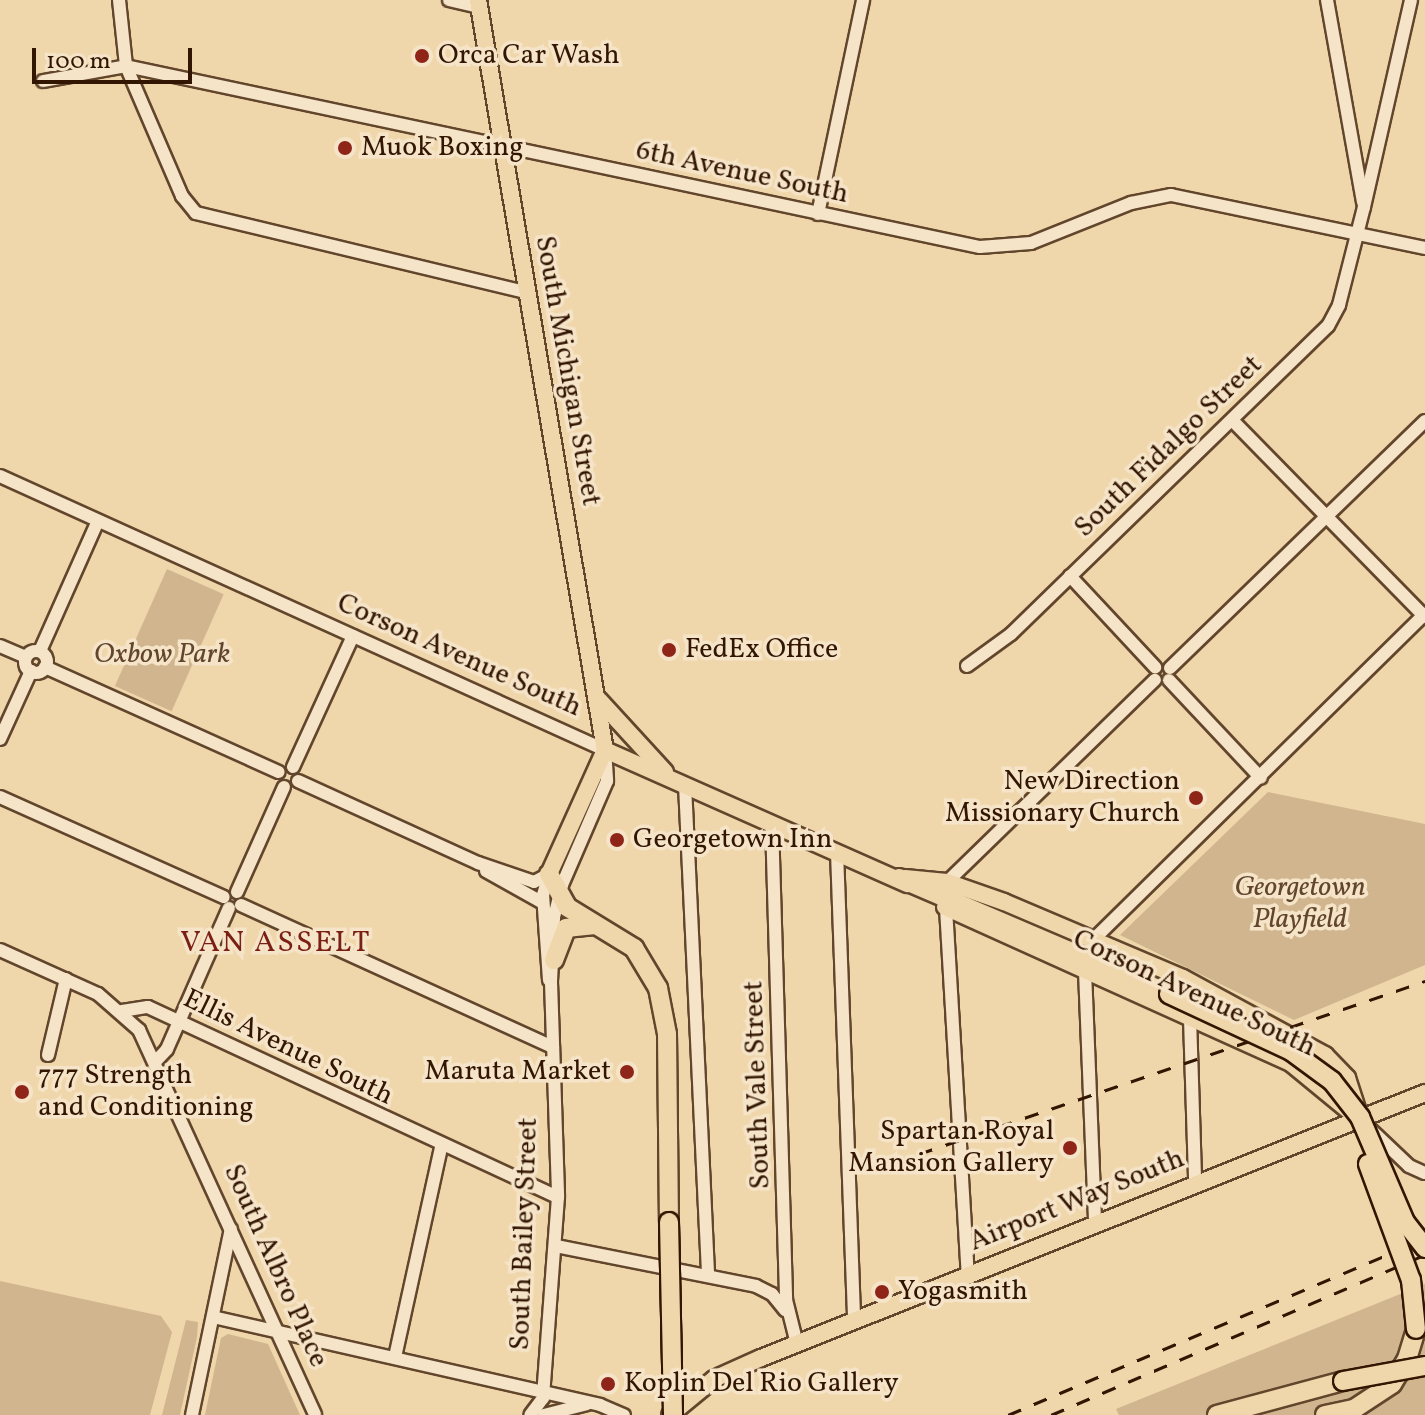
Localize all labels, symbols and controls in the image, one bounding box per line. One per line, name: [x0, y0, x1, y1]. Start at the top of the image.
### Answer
scale bar: [36, 32, 196, 82]
place label: Orca Car Wash: [438, 39, 621, 73]
text: 100 m: [46, 45, 111, 79]
marker: Orca Car Wash: [413, 47, 431, 65]
place label: Muok Boxing: [361, 131, 524, 165]
street label: 6th Avenue South: [633, 134, 851, 212]
marker: Muok Boxing: [336, 139, 354, 157]
street label: South Michigan Street: [527, 233, 607, 509]
street label: South Fidalgo Street: [1068, 349, 1270, 545]
street label: Corson Avenue South: [332, 587, 586, 725]
place label: FedEx Office: [685, 633, 838, 667]
park label: Oxbow Park: [94, 638, 230, 672]
marker: FedEx Office: [660, 641, 678, 659]
place label: New Direction Missionary Church: [944, 765, 1180, 831]
marker: New Direction Missionary Church: [1187, 789, 1205, 807]
place label: Georgetown Inn: [633, 823, 832, 857]
marker: Georgetown Inn: [608, 831, 626, 849]
park label: Georgetown Playfield: [1235, 871, 1365, 937]
street label: Corson Avenue South: [1067, 923, 1321, 1065]
district label: VAN ASSELT: [180, 925, 372, 961]
street label: South Vale Street: [738, 980, 778, 1190]
street label: Ellis Avenue South: [178, 983, 398, 1113]
place label: Maruta Market: [424, 1055, 611, 1089]
place label: 777 Strength and Conditioning: [38, 1059, 253, 1125]
marker: Maruta Market: [618, 1063, 636, 1081]
marker: 777 Strength and Conditioning: [13, 1083, 31, 1101]
place label: Spartan Royal Mansion Gallery: [848, 1115, 1054, 1181]
street label: South Bailey Street: [504, 1117, 546, 1351]
marker: Spartan Royal Mansion Gallery: [1061, 1139, 1079, 1157]
street label: Airport Way South: [964, 1142, 1190, 1260]
street label: South Albro Place: [215, 1159, 335, 1373]
place label: Yogasmith: [898, 1275, 1028, 1309]
marker: Yogasmith: [873, 1283, 891, 1301]
place label: Koplin Del Rio Gallery: [624, 1367, 899, 1401]
marker: Koplin Del Rio Gallery: [599, 1375, 617, 1393]

